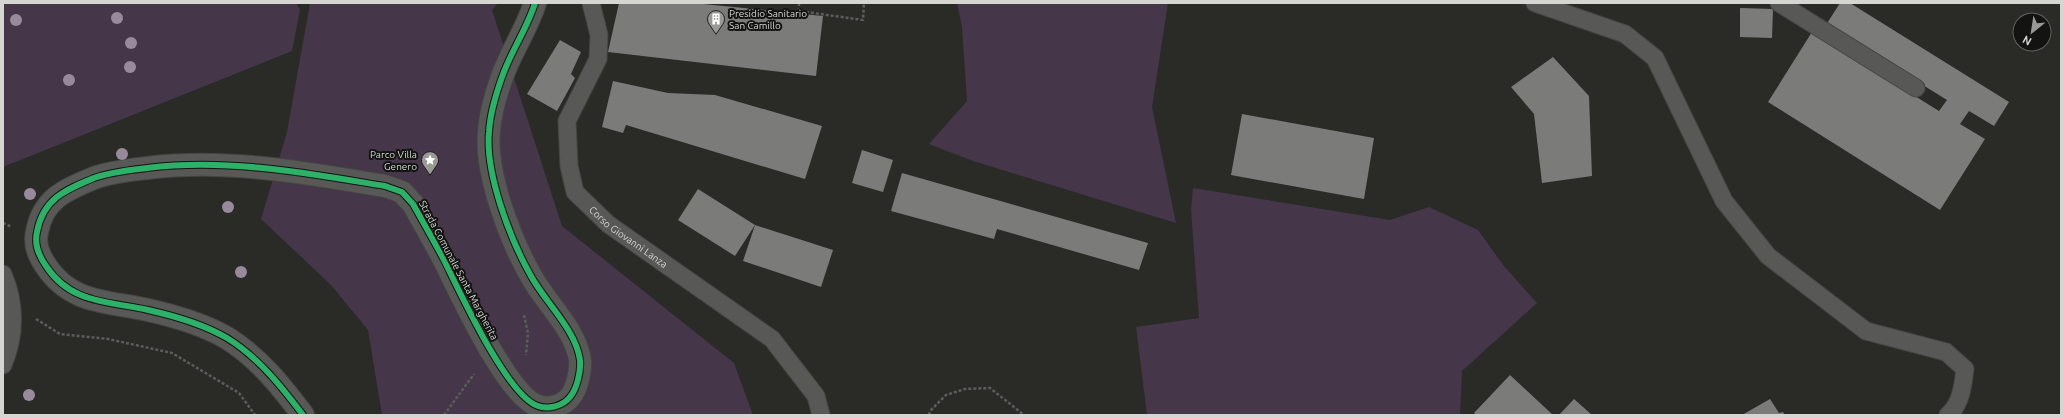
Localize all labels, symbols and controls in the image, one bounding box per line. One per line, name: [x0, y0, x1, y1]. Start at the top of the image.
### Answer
place label: Presidio Sanitario San Camillo: [729, 8, 807, 31]
building icon: Presidio Sanitario San Camillo: [706, 9, 726, 34]
north arrow: [2012, 12, 2052, 52]
text: N: [2020, 33, 2034, 48]
place label: Parco Villa Genero: [370, 149, 417, 172]
place icon: Parco Villa Genero: [420, 150, 440, 175]
street label: Strada Comunale Santa Margherita: [417, 199, 500, 342]
street label: Corso Giovanni Lanza: [587, 204, 669, 270]

